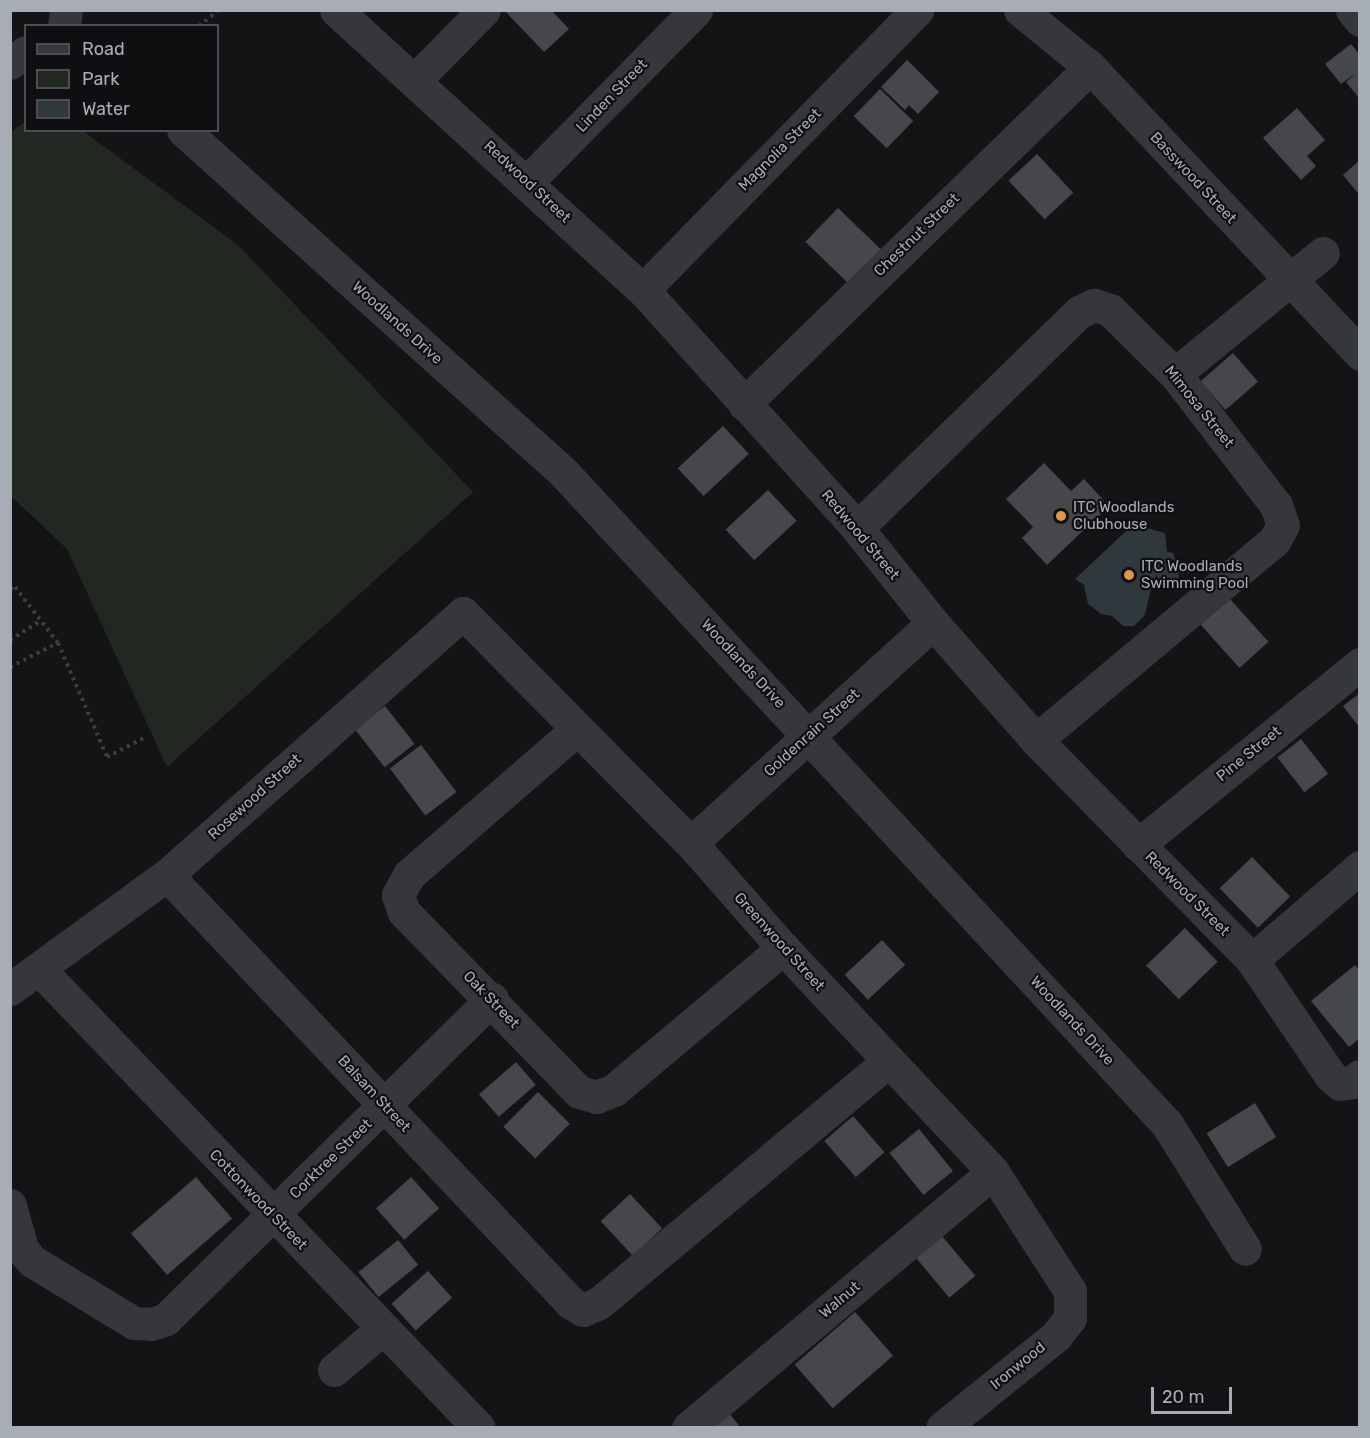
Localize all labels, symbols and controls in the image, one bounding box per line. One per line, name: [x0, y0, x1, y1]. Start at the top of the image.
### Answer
legend: [24, 24, 219, 132]
text: Road: [82, 38, 125, 60]
street label: Linden Street: [573, 56, 651, 136]
text: Park: [82, 68, 119, 90]
text: Water: [82, 98, 130, 120]
street label: Magnolia Street: [735, 105, 825, 195]
street label: Basswood Street: [1146, 129, 1240, 227]
street label: Redwood Street: [480, 137, 574, 227]
street label: Chestnut Street: [870, 190, 964, 280]
street label: Woodlands Drive: [348, 278, 446, 368]
street label: Mimosa Street: [1160, 362, 1238, 452]
street label: Redwood Street: [817, 486, 903, 584]
place label: ITC Woodlands Clubhouse: [1073, 498, 1175, 533]
marker: ITC Woodlands Clubhouse: [1054, 509, 1068, 523]
place label: ITC Woodlands Swimming Pool: [1141, 557, 1248, 592]
marker: ITC Woodlands Swimming Pool: [1122, 568, 1136, 582]
street label: Woodlands Drive: [697, 616, 789, 712]
street label: Goldenrain Street: [760, 685, 864, 781]
street label: Pine Street: [1213, 723, 1285, 785]
street label: Rosewood Street: [205, 750, 305, 844]
street label: Redwood Street: [1141, 848, 1233, 940]
street label: Greenwood Street: [730, 889, 828, 995]
street label: Oak Street: [459, 967, 523, 1033]
street label: Woodlands Drive: [1026, 973, 1118, 1069]
street label: Balsam Street: [334, 1052, 414, 1136]
street label: Corktree Street: [286, 1115, 376, 1203]
street label: Cottonwood Street: [205, 1146, 311, 1254]
street label: Walnut: [816, 1278, 864, 1322]
street label: Ironwood: [987, 1338, 1049, 1394]
scale bar: [1154, 1375, 1235, 1413]
text: 20 m: [1162, 1386, 1204, 1408]

